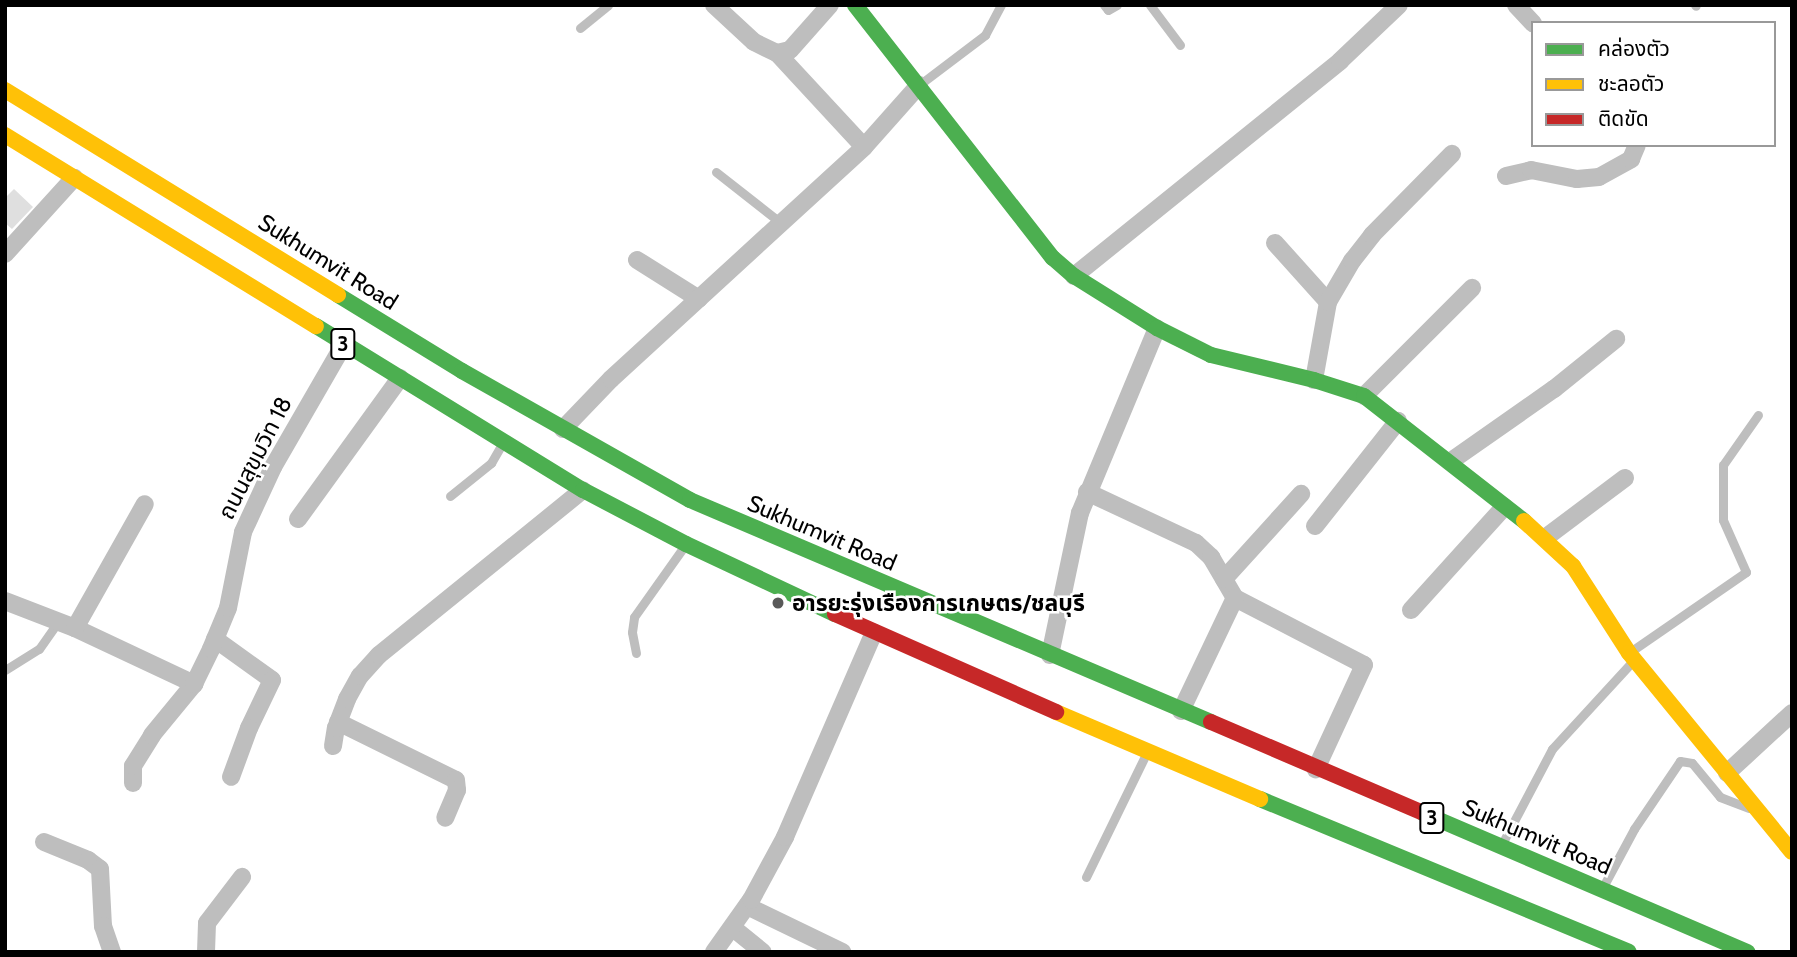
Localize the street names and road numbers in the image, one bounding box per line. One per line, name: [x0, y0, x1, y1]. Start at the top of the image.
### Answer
street label: Sukhumvit Road: [253, 208, 403, 316]
road number: 3: [329, 326, 357, 362]
street label: ถนนสุขุมวิท 18: [212, 392, 298, 524]
street label: Sukhumvit Road: [743, 489, 901, 577]
street label: Sukhumvit Road: [1458, 793, 1616, 881]
road number: 3: [1418, 800, 1446, 836]

